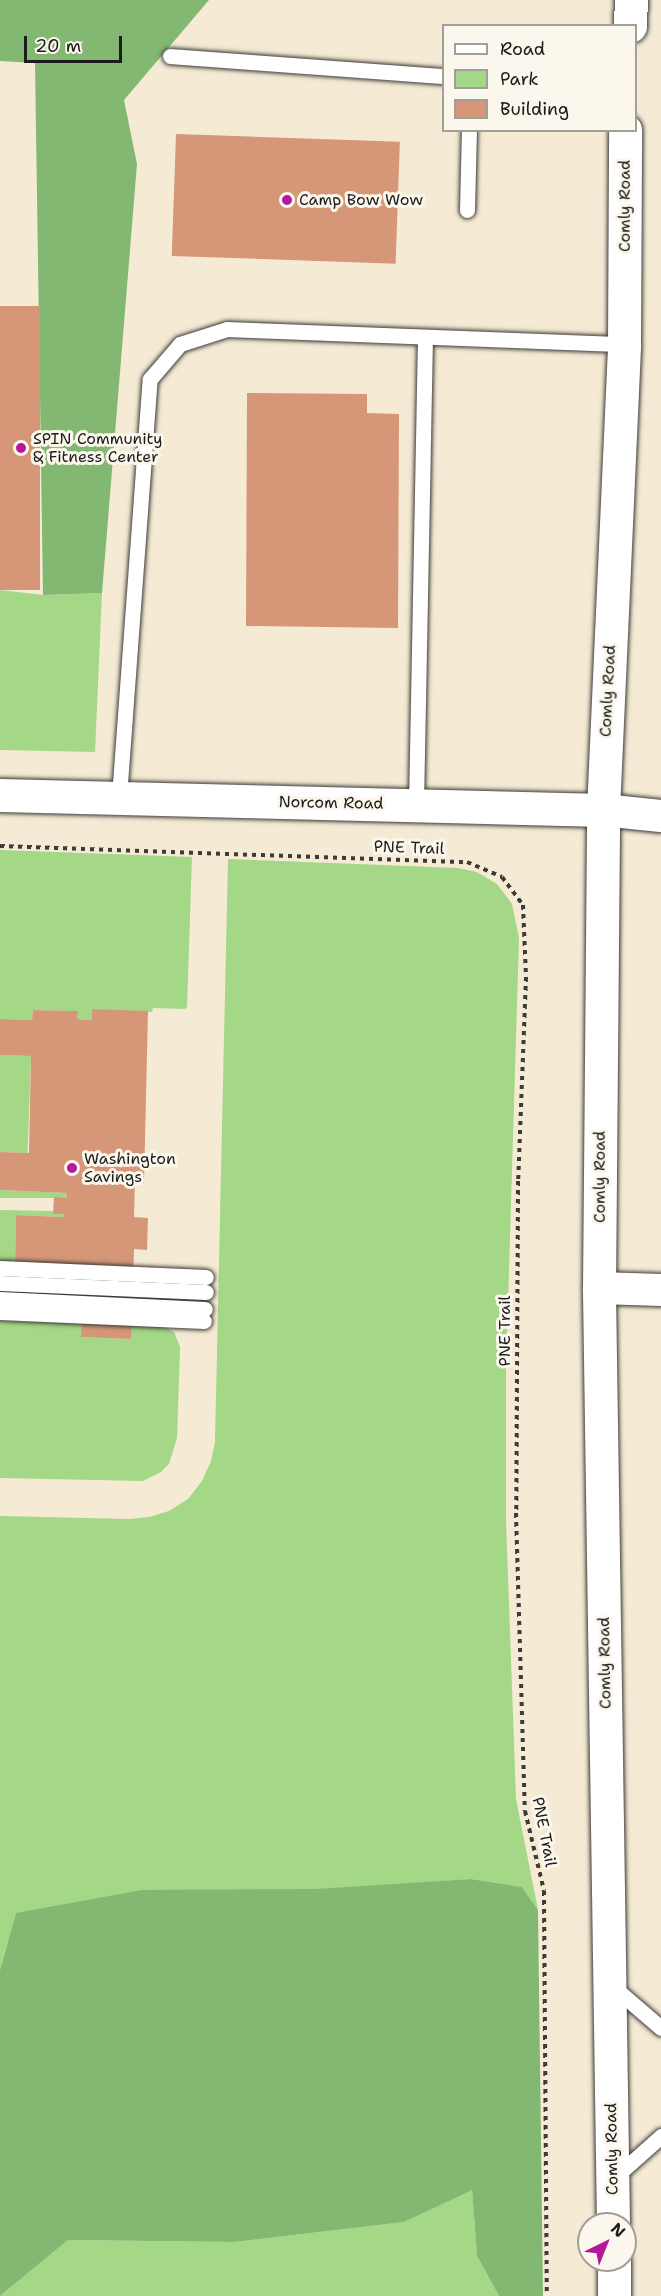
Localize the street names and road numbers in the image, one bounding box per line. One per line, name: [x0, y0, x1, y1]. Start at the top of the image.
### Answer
street label: Comly Road: [615, 160, 635, 252]
street label: Comly Road: [596, 644, 620, 738]
street label: Norcom Road: [278, 792, 384, 814]
street label: PNE Trail: [373, 837, 445, 859]
street label: Comly Road: [590, 1131, 610, 1223]
street label: PNE Trail: [495, 1296, 515, 1366]
street label: Comly Road: [595, 1617, 615, 1709]
street label: PNE Trail: [528, 1795, 560, 1869]
street label: Comly Road: [602, 2103, 622, 2195]

